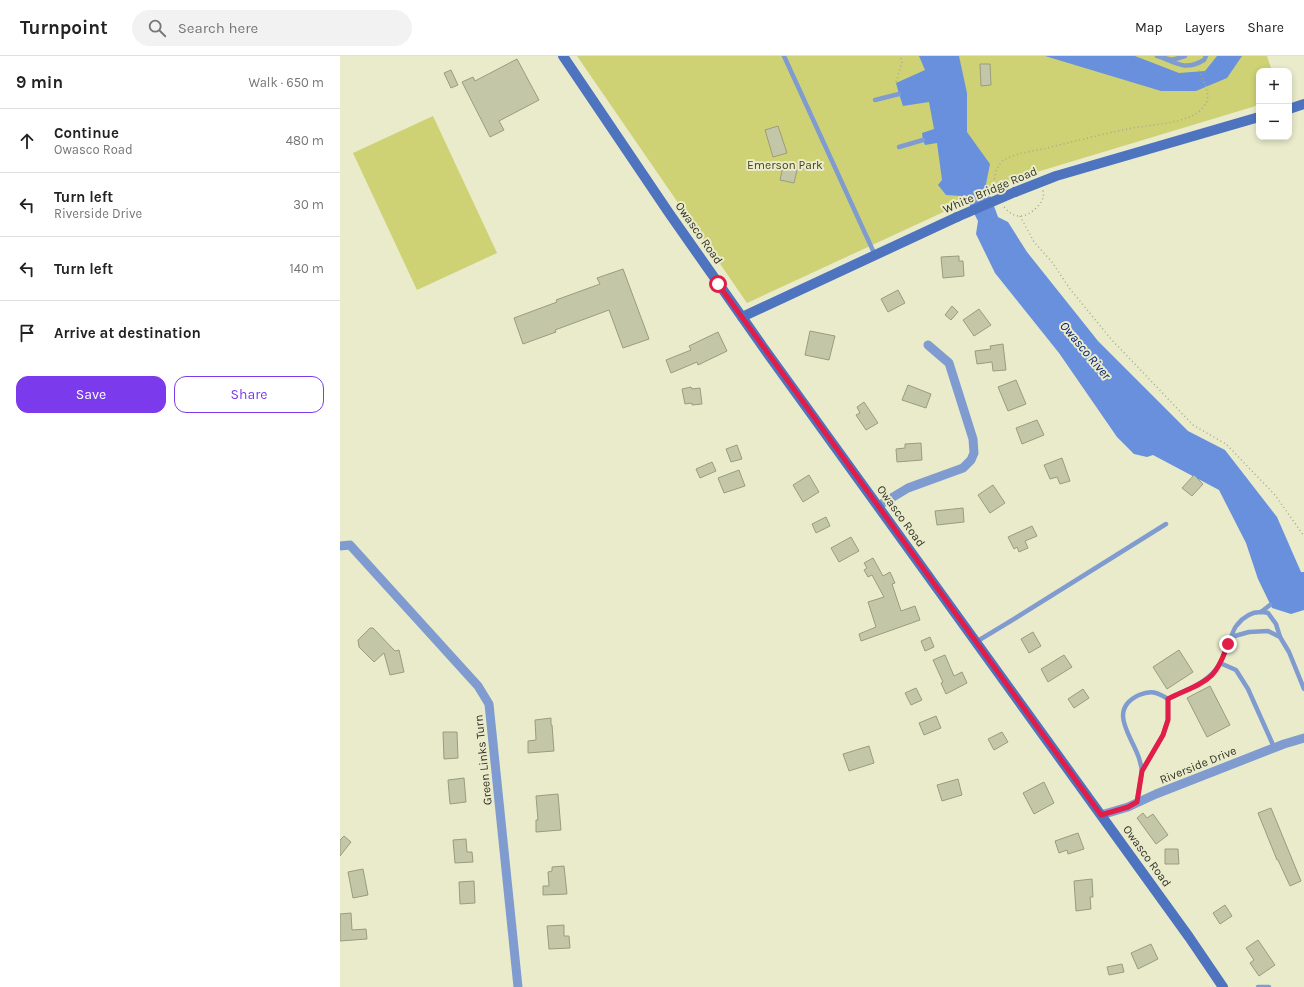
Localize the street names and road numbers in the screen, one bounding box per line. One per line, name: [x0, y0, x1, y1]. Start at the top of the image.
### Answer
street label: White Bridge Road: [941, 164, 1039, 216]
street label: Owasco Road: [672, 199, 726, 267]
street label: Owasco Road: [874, 483, 928, 549]
street label: Green Links Turn: [471, 714, 495, 806]
street label: Riverside Drive: [1158, 743, 1238, 787]
street label: Owasco Road: [1120, 823, 1174, 889]

